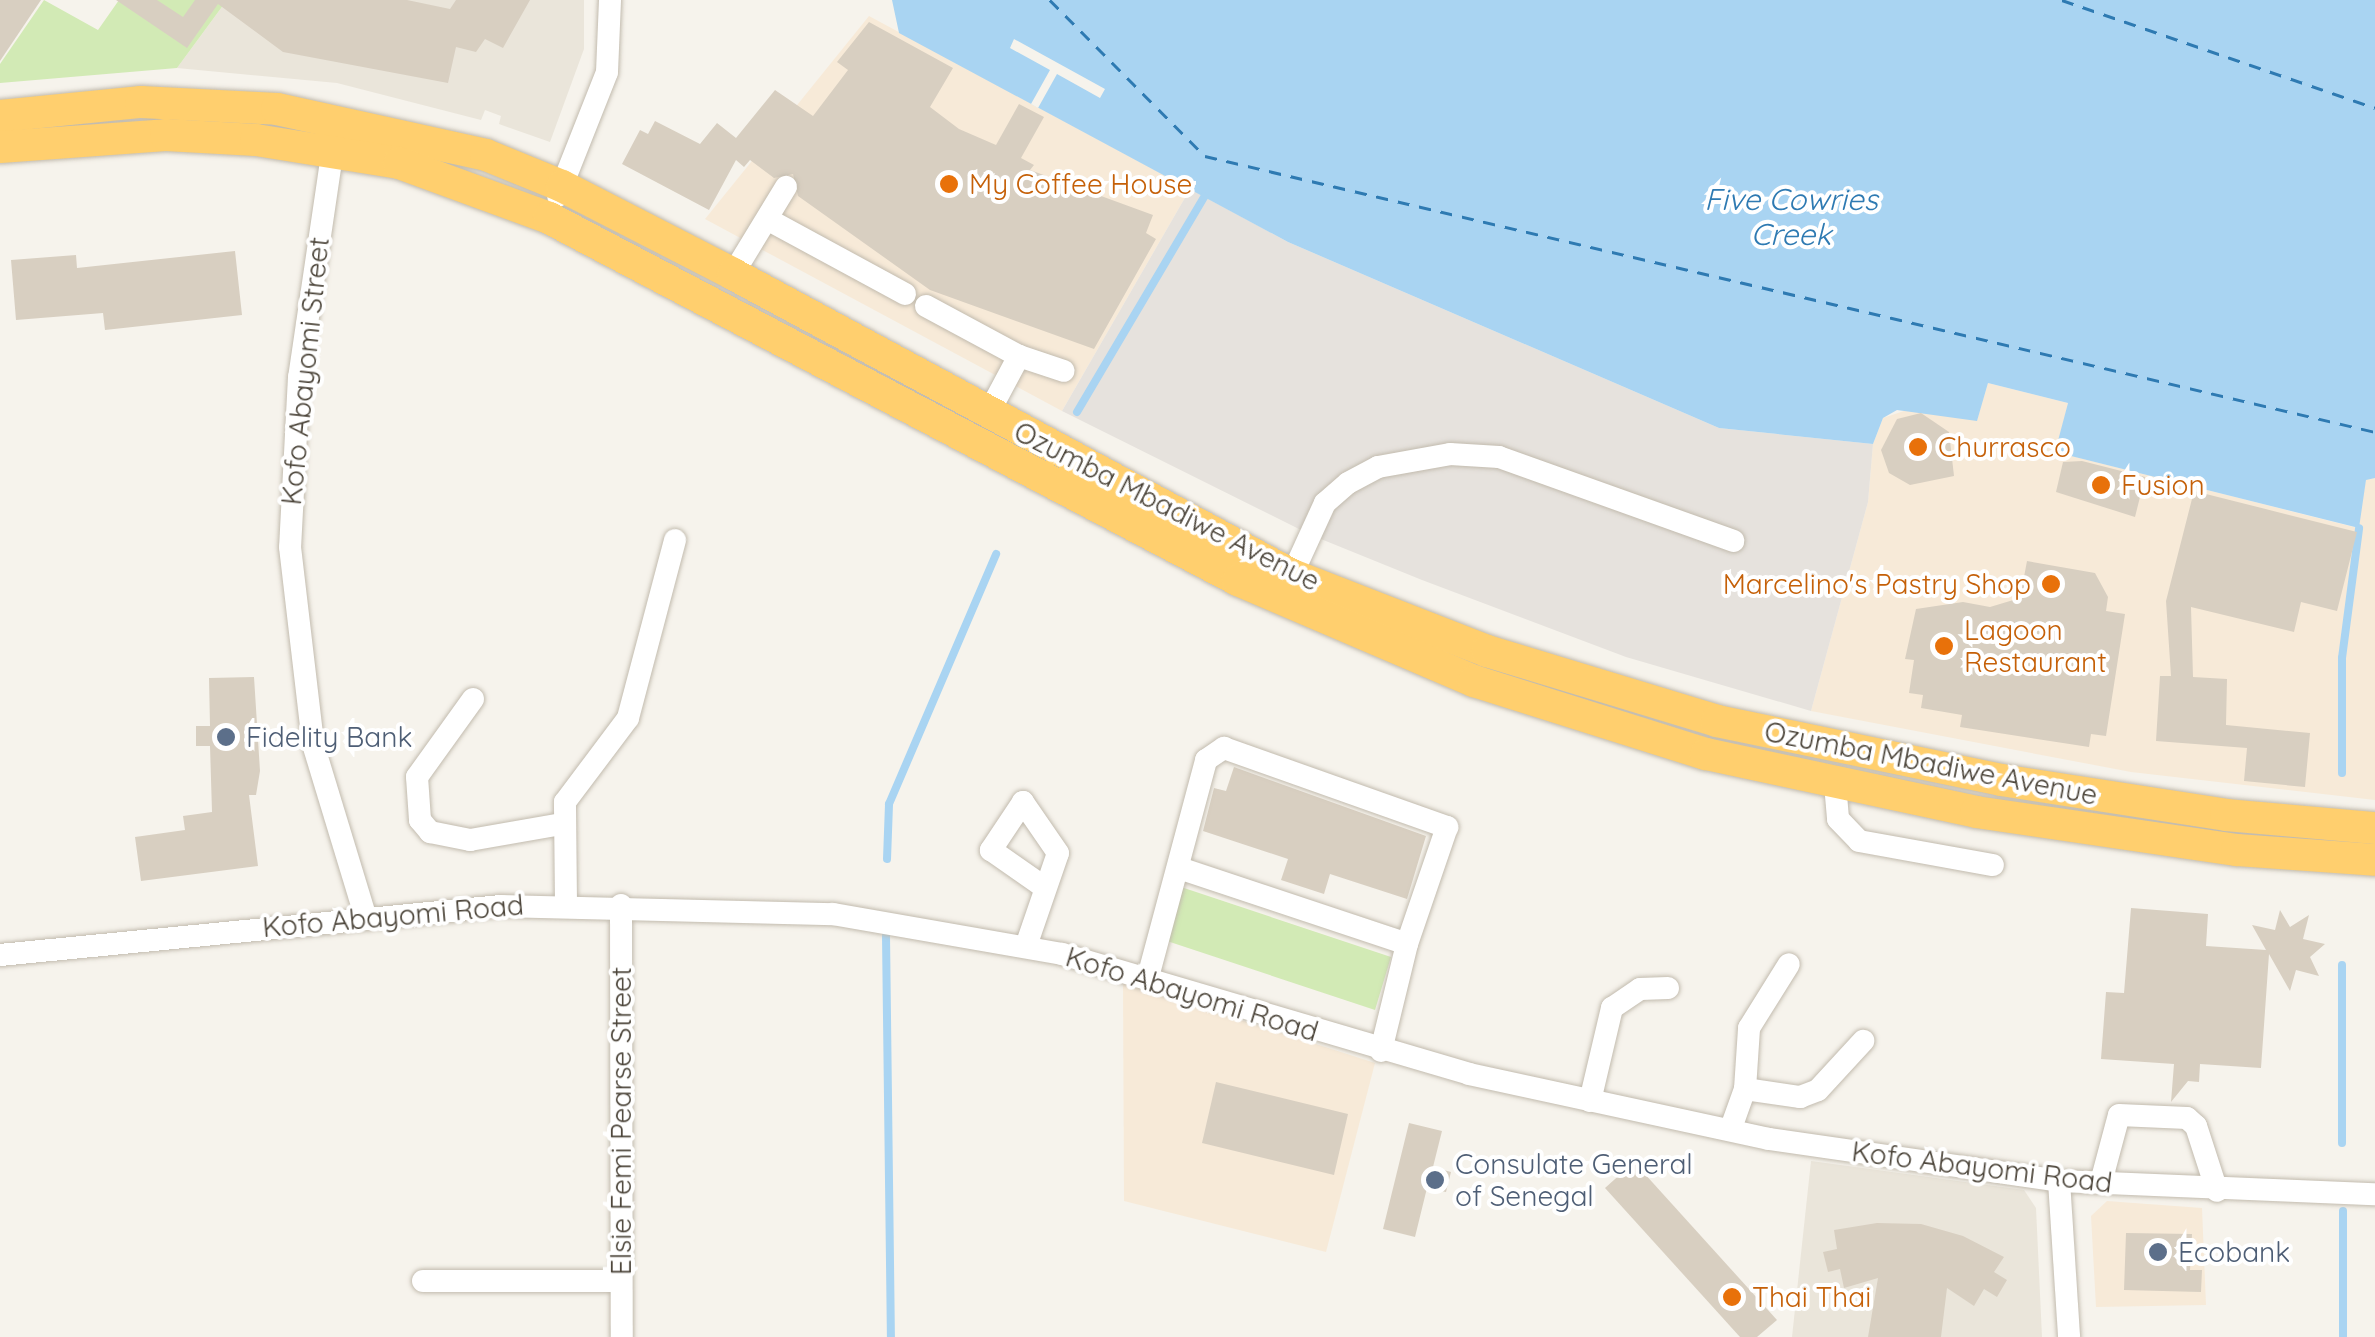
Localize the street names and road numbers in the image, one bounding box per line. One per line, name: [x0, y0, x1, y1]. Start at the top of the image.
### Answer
street label: Kofo Abayomi Street: [274, 235, 336, 507]
street label: Ozumba Mbadiwe Avenue: [1009, 414, 1325, 598]
street label: Ozumba Mbadiwe Avenue: [1762, 714, 2100, 812]
street label: Kofo Abayomi Road: [261, 888, 525, 944]
street label: Kofo Abayomi Road: [1062, 940, 1322, 1048]
street label: Elsie Femi Pearse Street: [604, 967, 638, 1275]
street label: Kofo Abayomi Road: [1850, 1134, 2114, 1200]

